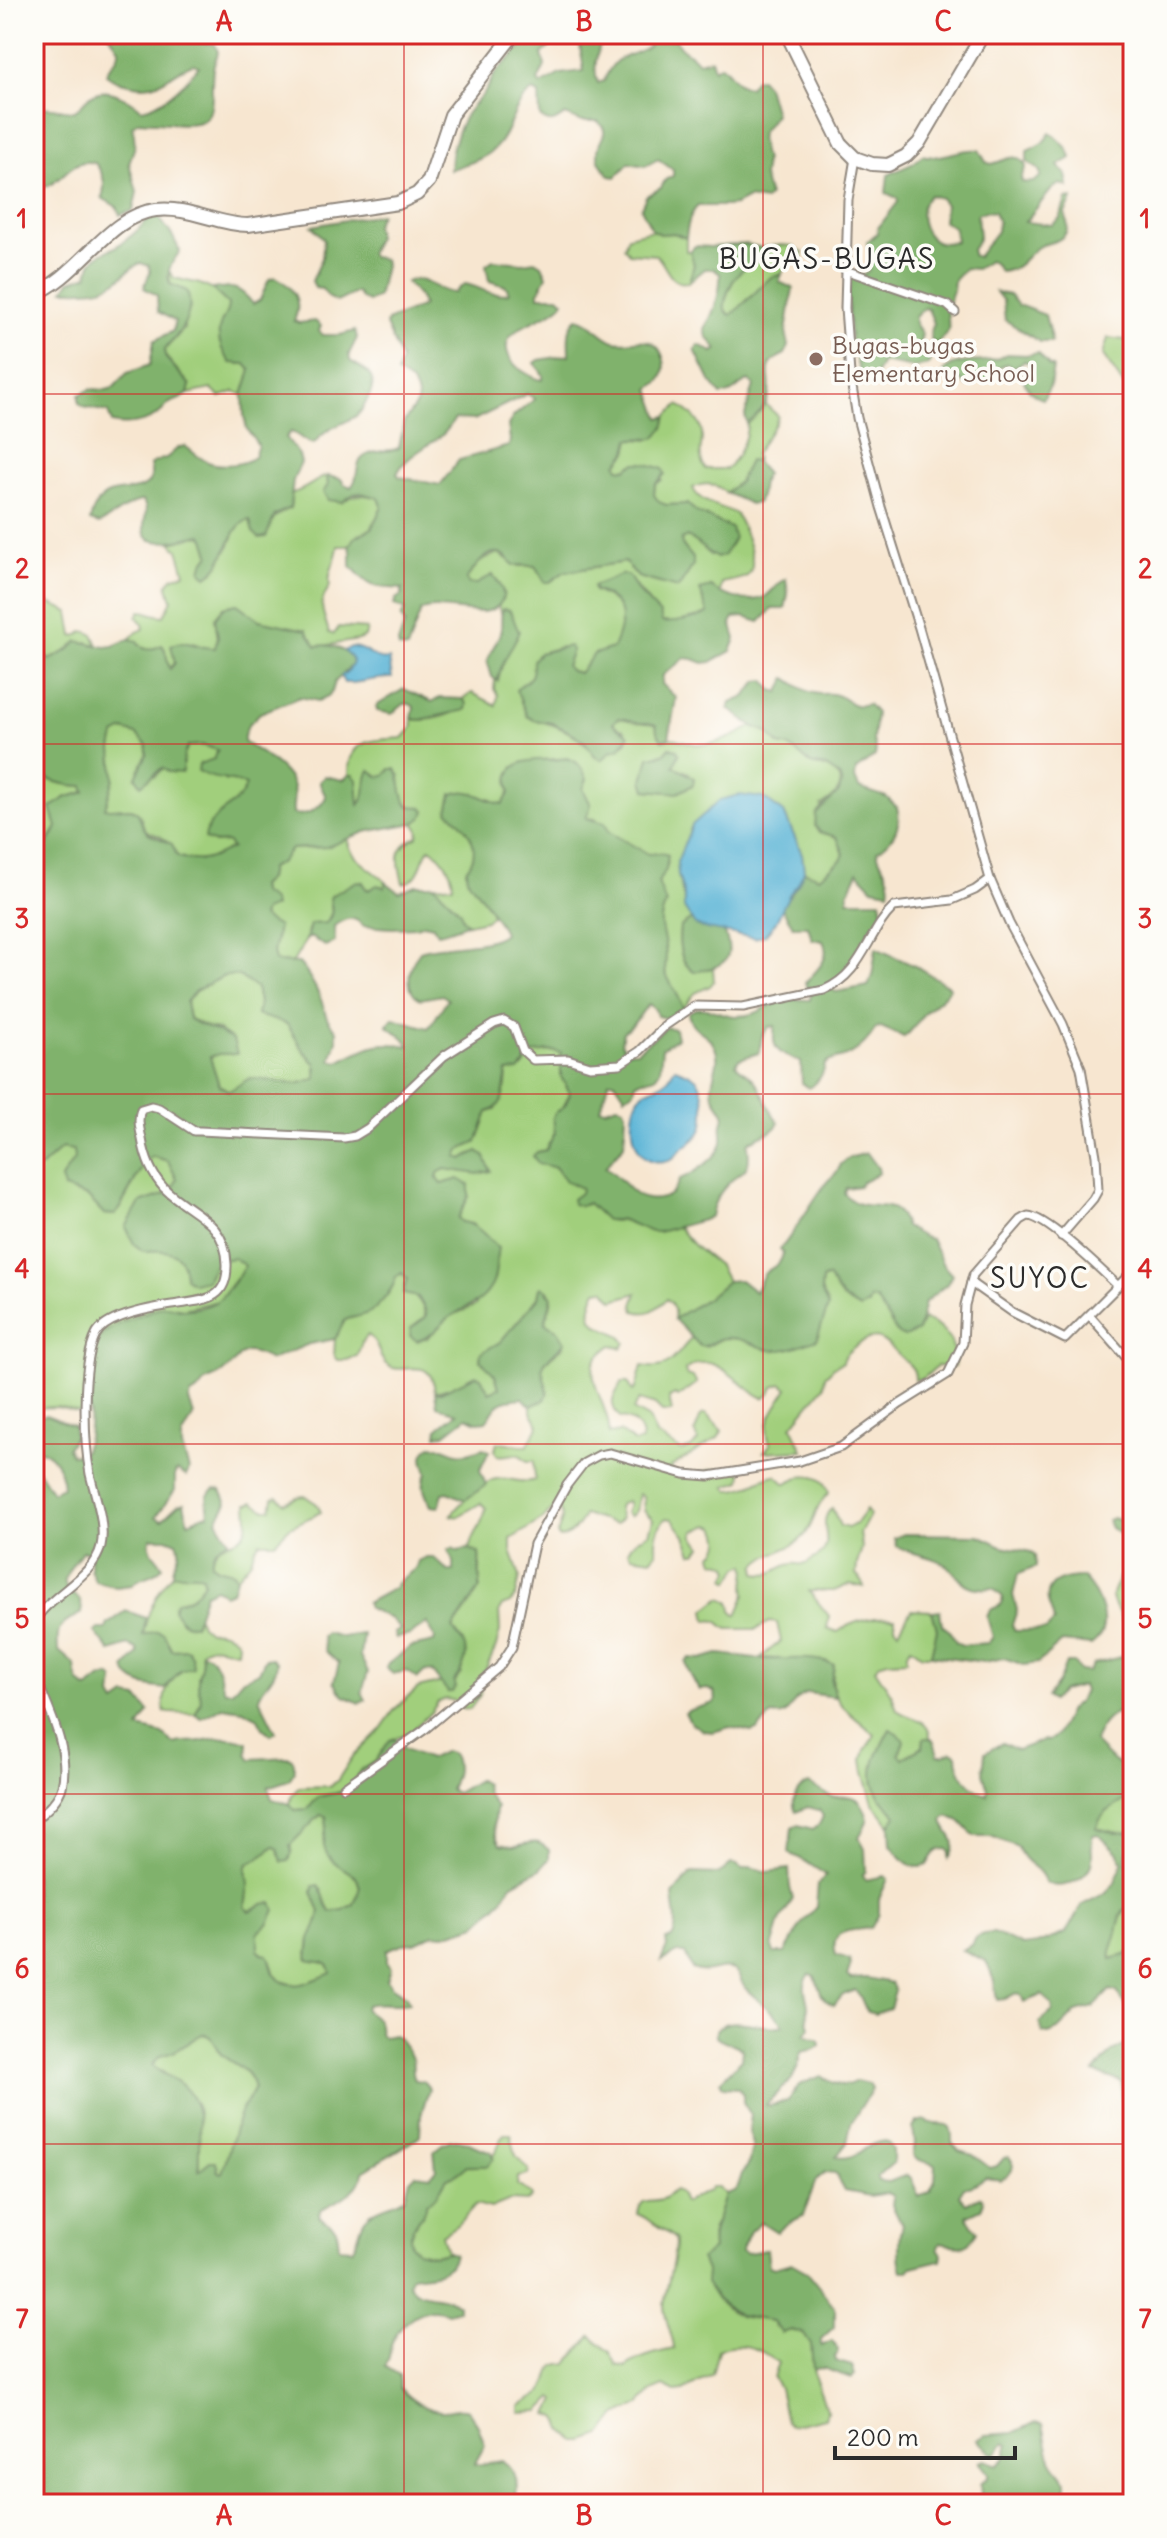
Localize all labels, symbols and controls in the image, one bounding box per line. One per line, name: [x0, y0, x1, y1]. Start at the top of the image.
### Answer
text: A: [216, 5, 233, 38]
text: B: [575, 5, 593, 38]
text: C: [934, 5, 952, 38]
text: 1: [17, 202, 27, 235]
text: 1: [1140, 202, 1150, 235]
district label: BUGAS-BUGAS: [719, 241, 935, 277]
place label: Bugas-bugas Elementary School: [832, 330, 1035, 388]
marker: Bugas-bugas Elementary School: [807, 350, 825, 368]
text: 2: [15, 552, 29, 585]
text: 2: [1138, 552, 1152, 585]
text: 3: [15, 902, 29, 935]
text: 3: [1138, 902, 1152, 935]
text: 4: [14, 1252, 30, 1285]
text: 4: [1137, 1252, 1153, 1285]
district label: SUYOC: [990, 1260, 1090, 1296]
text: 5: [15, 1602, 30, 1635]
text: 5: [1138, 1602, 1153, 1635]
text: 6: [14, 1952, 30, 1985]
text: 6: [1137, 1952, 1153, 1985]
text: 7: [16, 2302, 29, 2335]
text: 7: [1139, 2302, 1152, 2335]
scale bar: [835, 2410, 1015, 2460]
text: 200 m: [847, 2422, 919, 2452]
text: A: [216, 2499, 233, 2532]
text: B: [575, 2499, 593, 2532]
text: C: [934, 2499, 952, 2532]

